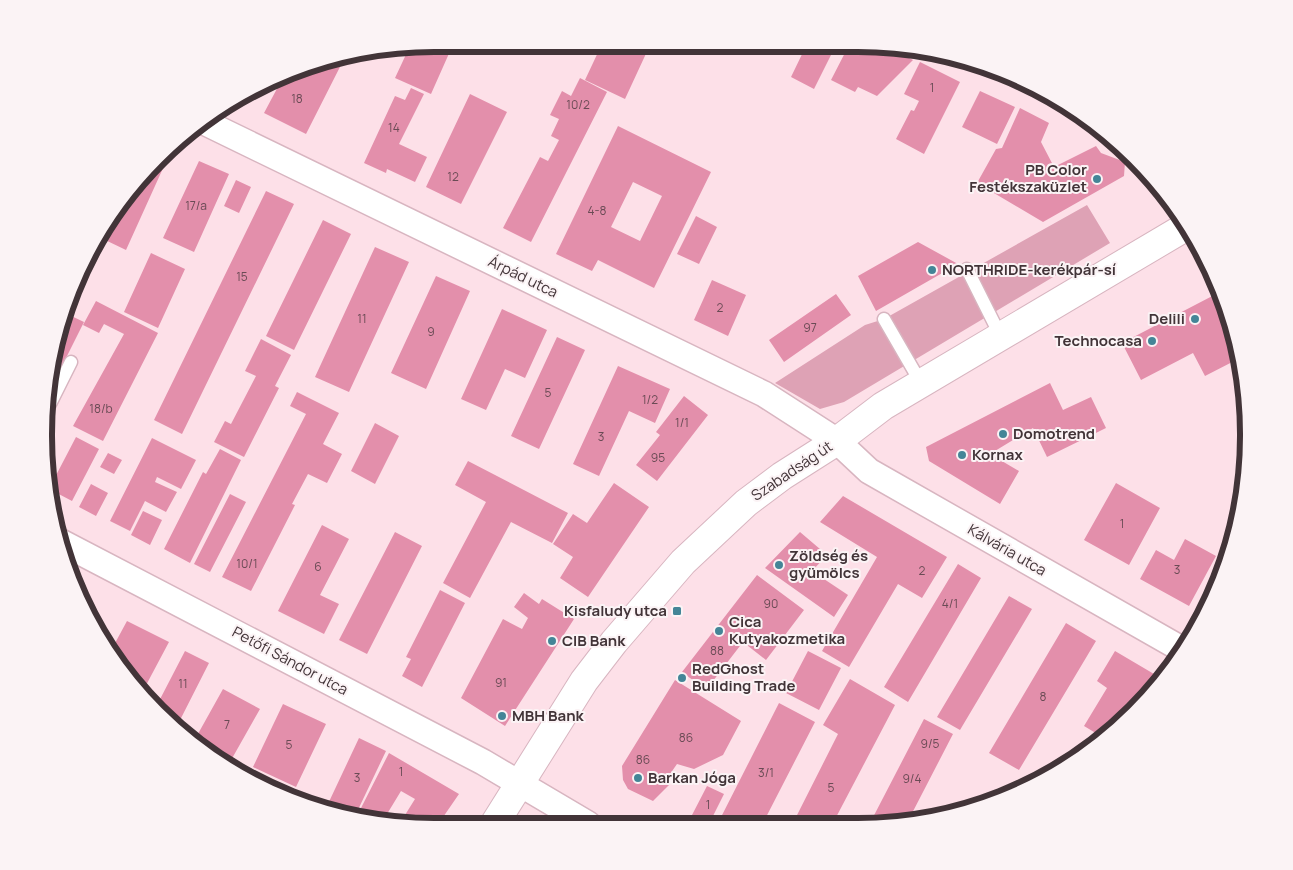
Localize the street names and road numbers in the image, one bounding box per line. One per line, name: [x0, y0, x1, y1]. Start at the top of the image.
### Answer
street label: Árpád utca: [485, 251, 562, 302]
street label: Szabadság út: [747, 436, 837, 506]
street label: Kálvária utca: [964, 519, 1050, 581]
street label: Petőfi Sándor utca: [229, 621, 352, 700]

